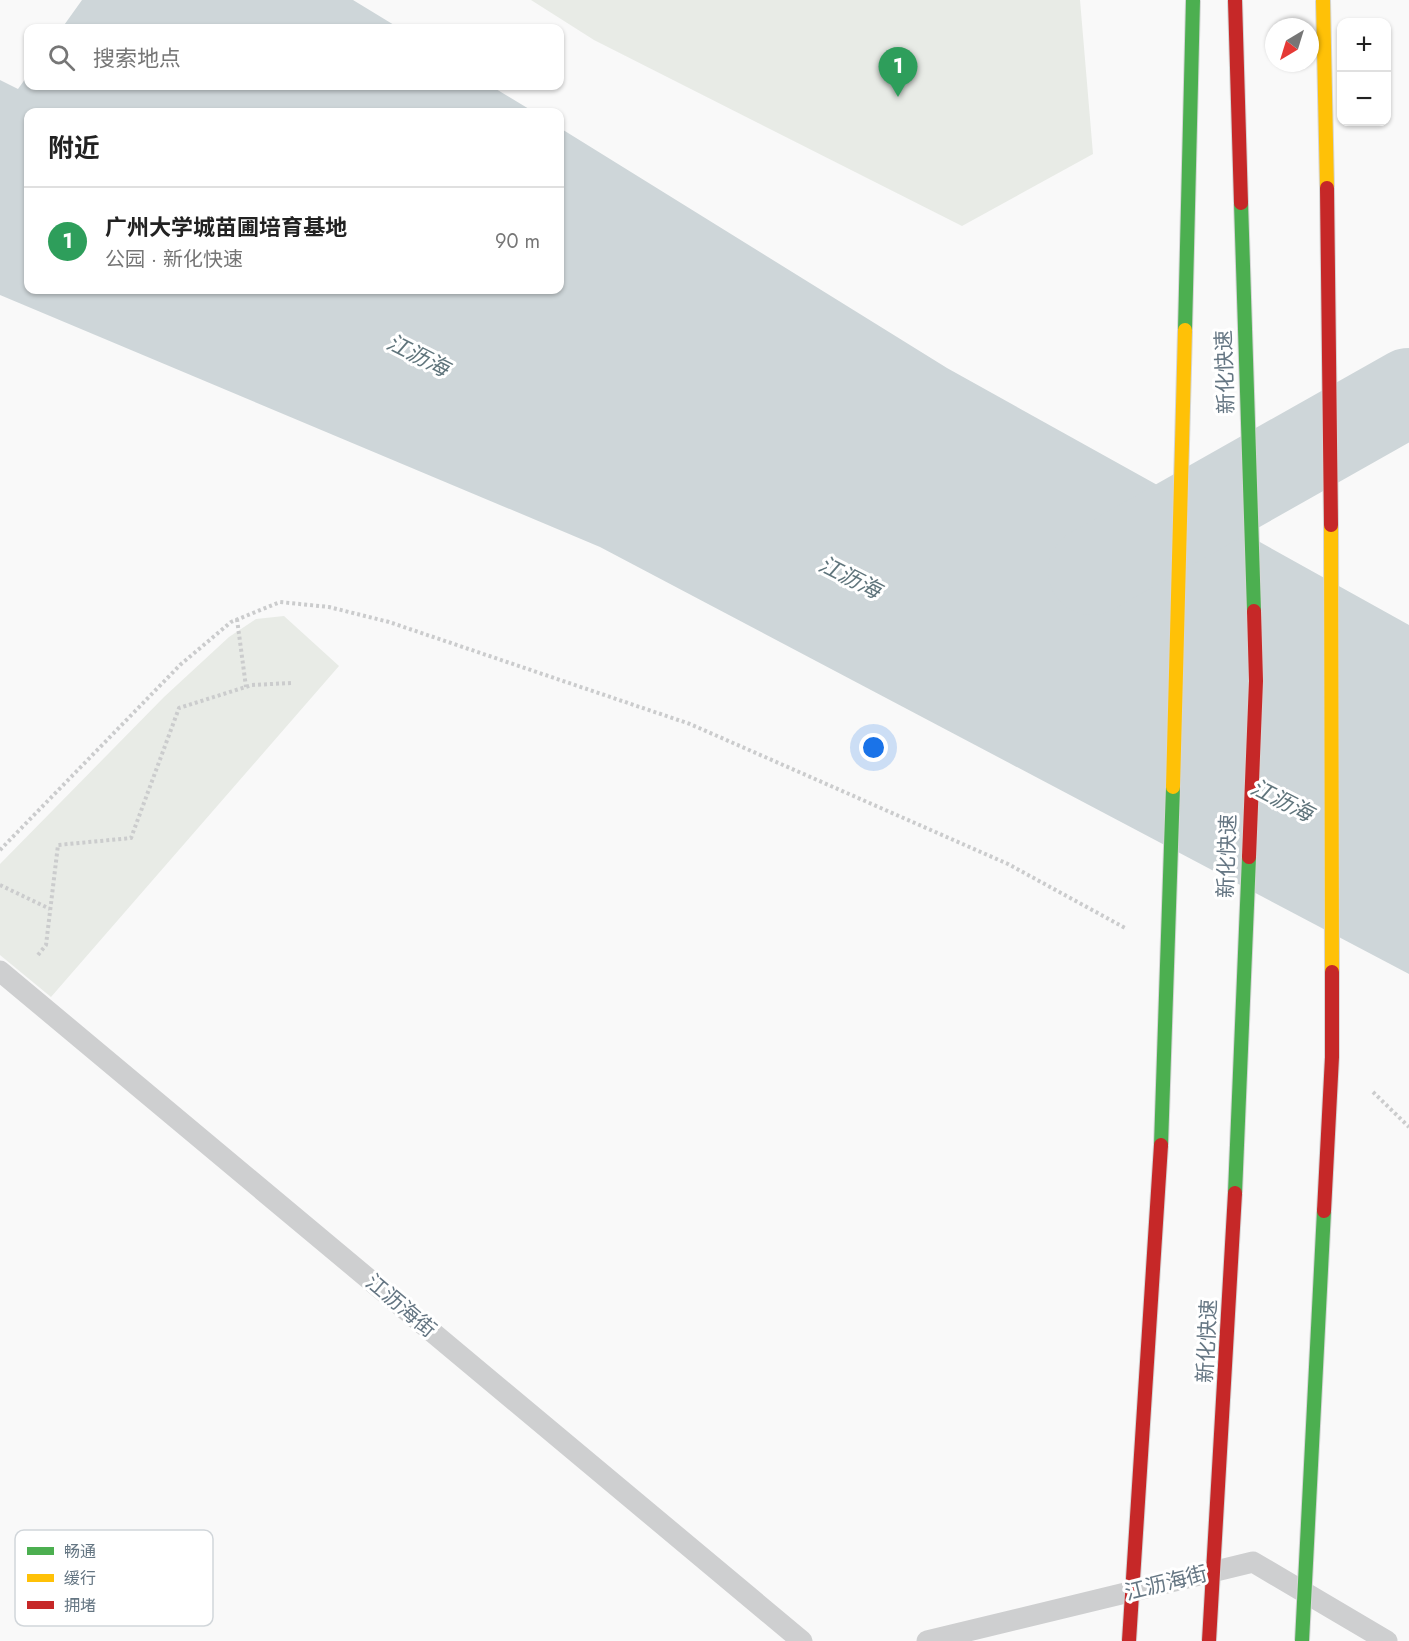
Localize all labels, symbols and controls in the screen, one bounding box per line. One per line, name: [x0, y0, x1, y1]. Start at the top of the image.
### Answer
north arrow: [1265, 18, 1319, 72]
map controls: [1337, 18, 1391, 126]
button: +: [1337, 18, 1391, 72]
search box: [24, 24, 564, 90]
icon: search: [45, 41, 78, 74]
text: 搜索地点: [93, 42, 181, 74]
pin: 1: [878, 48, 918, 97]
button: −: [1337, 72, 1391, 126]
text: 附近: [48, 129, 100, 167]
text: 广州大学城苗圃培育基地: [105, 211, 347, 243]
text: 1: [62, 227, 73, 256]
text: 90 m: [495, 227, 540, 256]
text: 公园 · 新化快速: [105, 245, 243, 274]
water label: 江沥海: [381, 326, 457, 386]
street label: 新化快速: [1209, 330, 1241, 414]
water label: 江沥海: [813, 548, 889, 608]
your location: [859, 733, 888, 762]
water label: 江沥海: [1245, 771, 1321, 831]
street label: 新化快速: [1211, 814, 1243, 898]
street label: 江沥海街: [359, 1268, 443, 1344]
street label: 新化快速: [1190, 1298, 1224, 1384]
legend: [15, 1530, 213, 1626]
text: 畅通: [64, 1540, 96, 1563]
street label: 江沥海街: [1122, 1558, 1210, 1608]
text: 缓行: [64, 1567, 96, 1590]
text: 拥堵: [64, 1594, 96, 1617]

